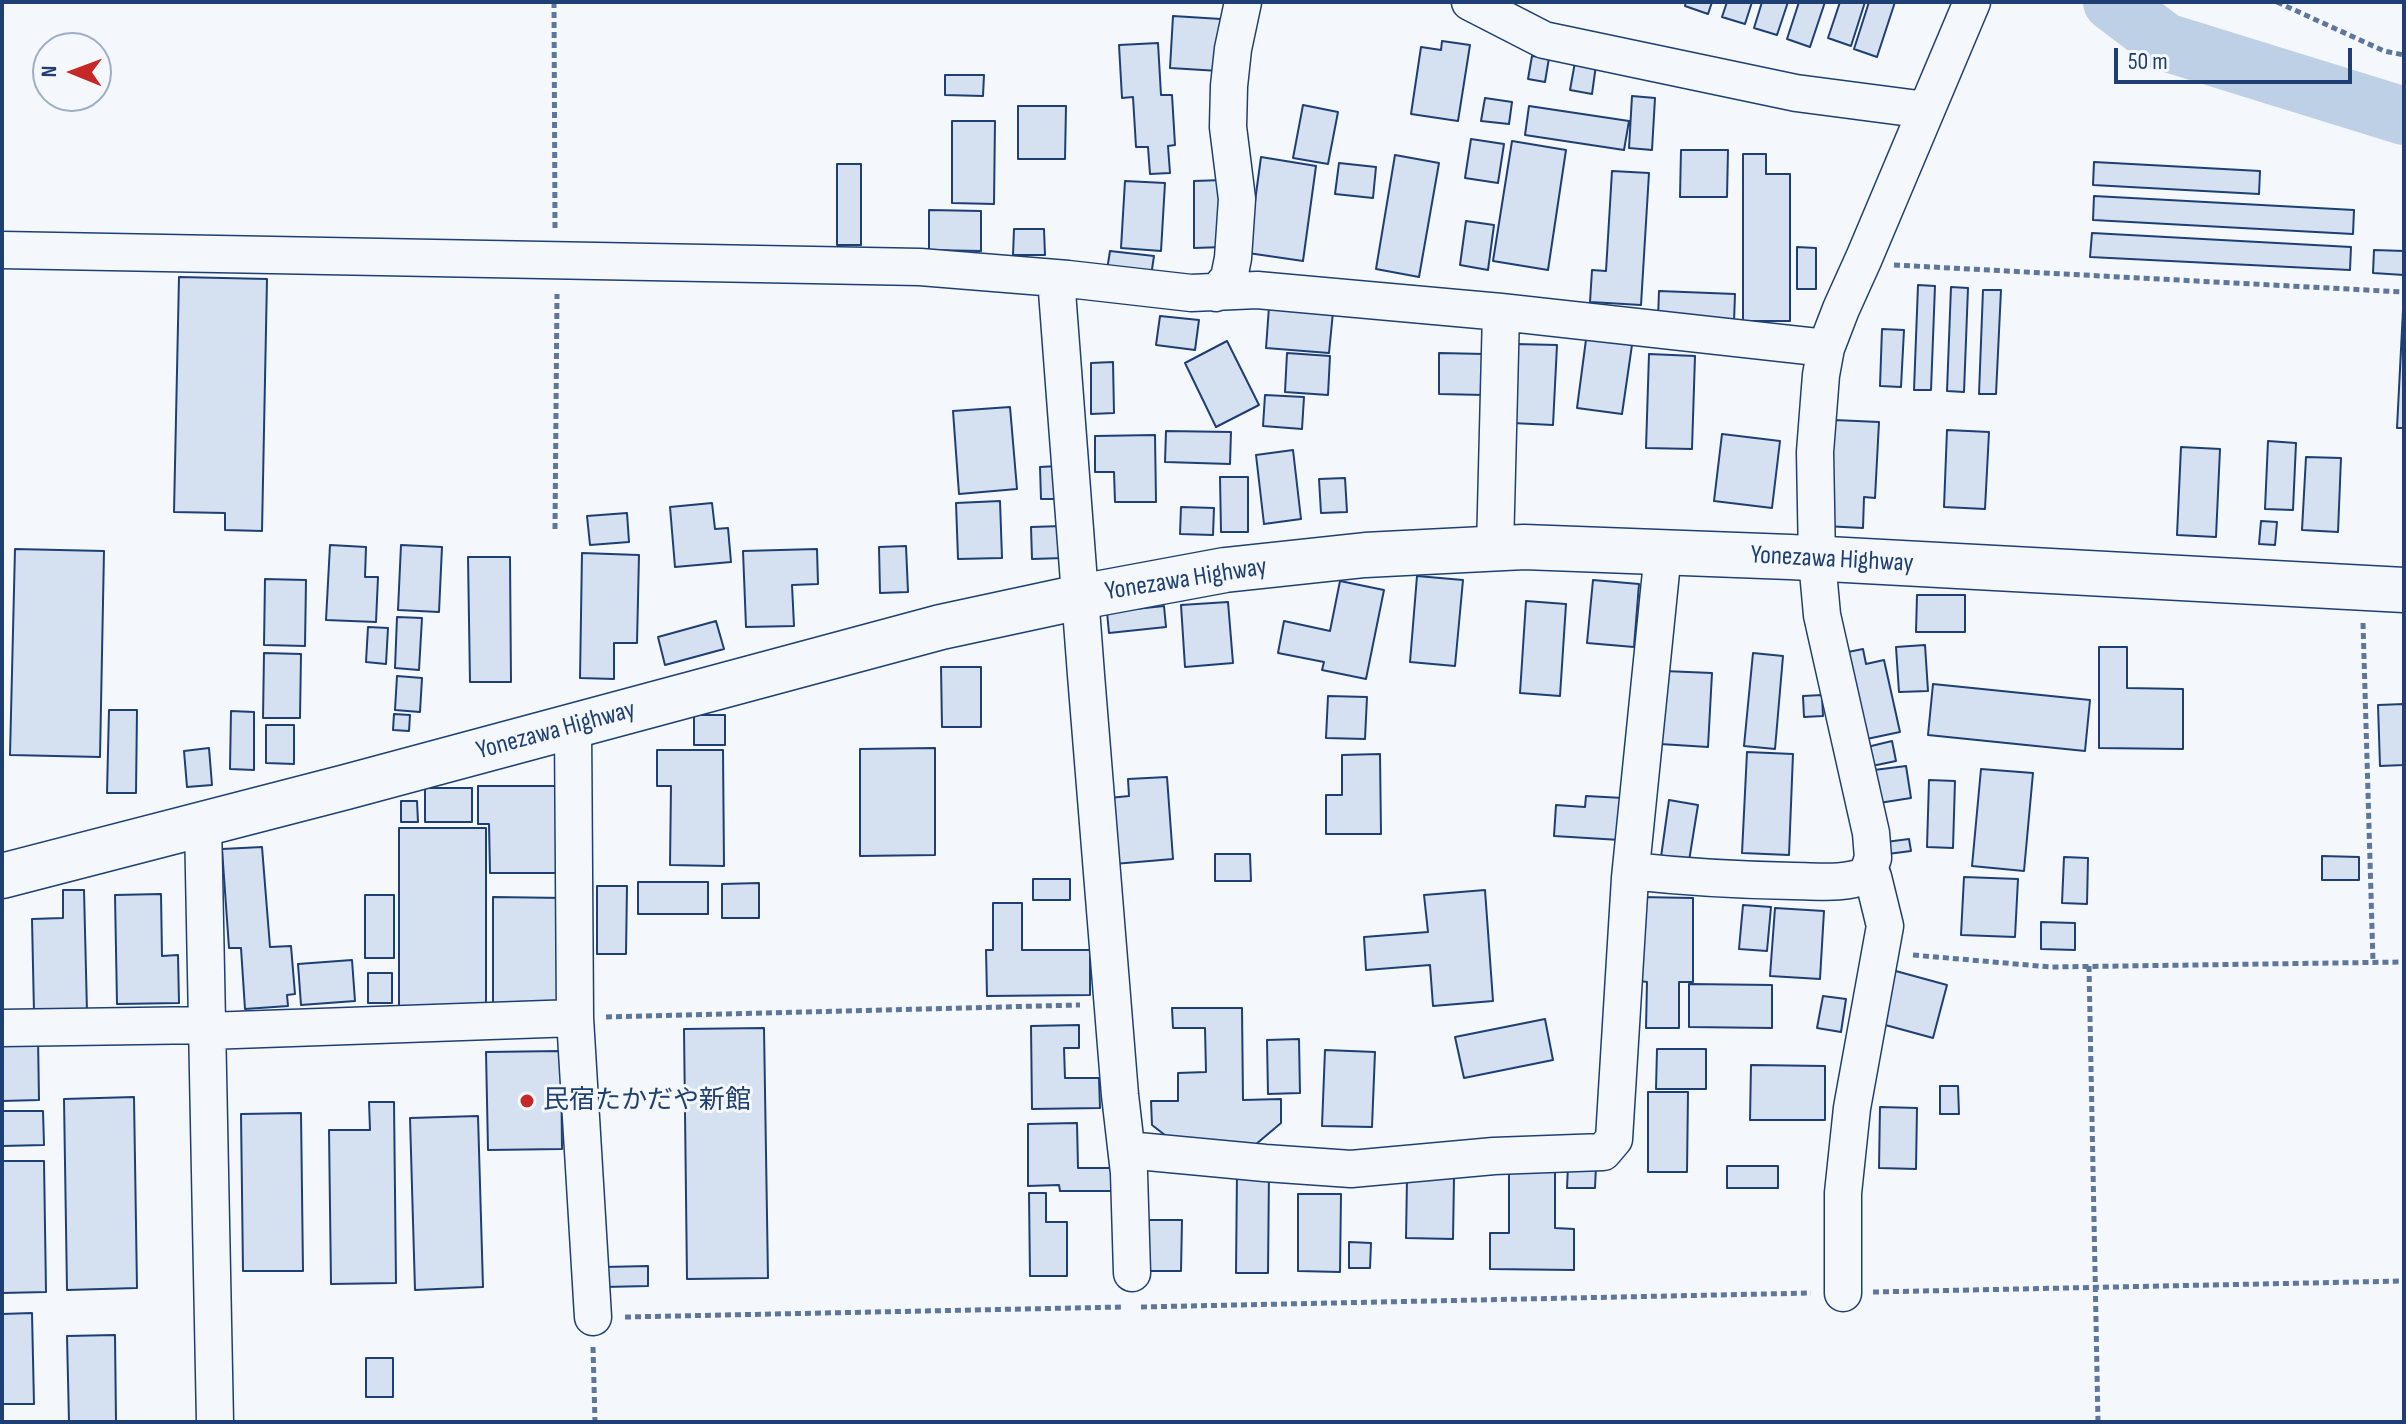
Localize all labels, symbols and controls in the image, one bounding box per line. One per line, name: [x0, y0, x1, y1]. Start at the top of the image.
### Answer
north arrow: [32, 32, 112, 112]
scale bar: [2118, 32, 2356, 82]
text: 50 m: [2128, 47, 2168, 76]
text: N: [36, 65, 63, 78]
street label: Yonezawa Highway: [1750, 540, 1914, 580]
street label: Yonezawa Highway: [1103, 552, 1269, 608]
street label: Yonezawa Highway: [473, 695, 639, 767]
place label: 民宿たかだや新館: [543, 1085, 751, 1117]
marker: 民宿たかだや新館: [518, 1092, 536, 1110]

